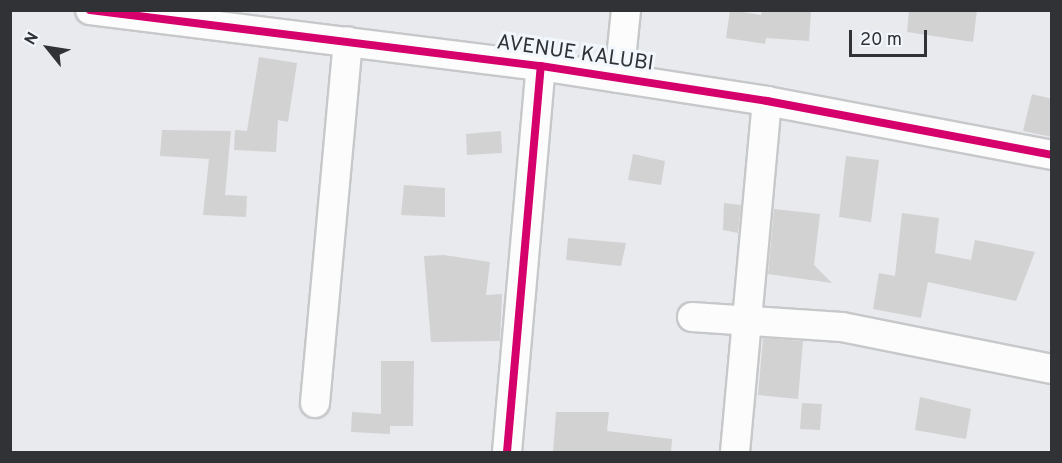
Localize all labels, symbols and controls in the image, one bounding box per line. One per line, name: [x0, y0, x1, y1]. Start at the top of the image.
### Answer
north arrow: [18, 18, 78, 78]
scale bar: [852, 18, 930, 56]
text: N: [21, 29, 44, 49]
text: 20 m: [860, 29, 902, 52]
street label: AVENUE KALUBI: [495, 31, 655, 77]

